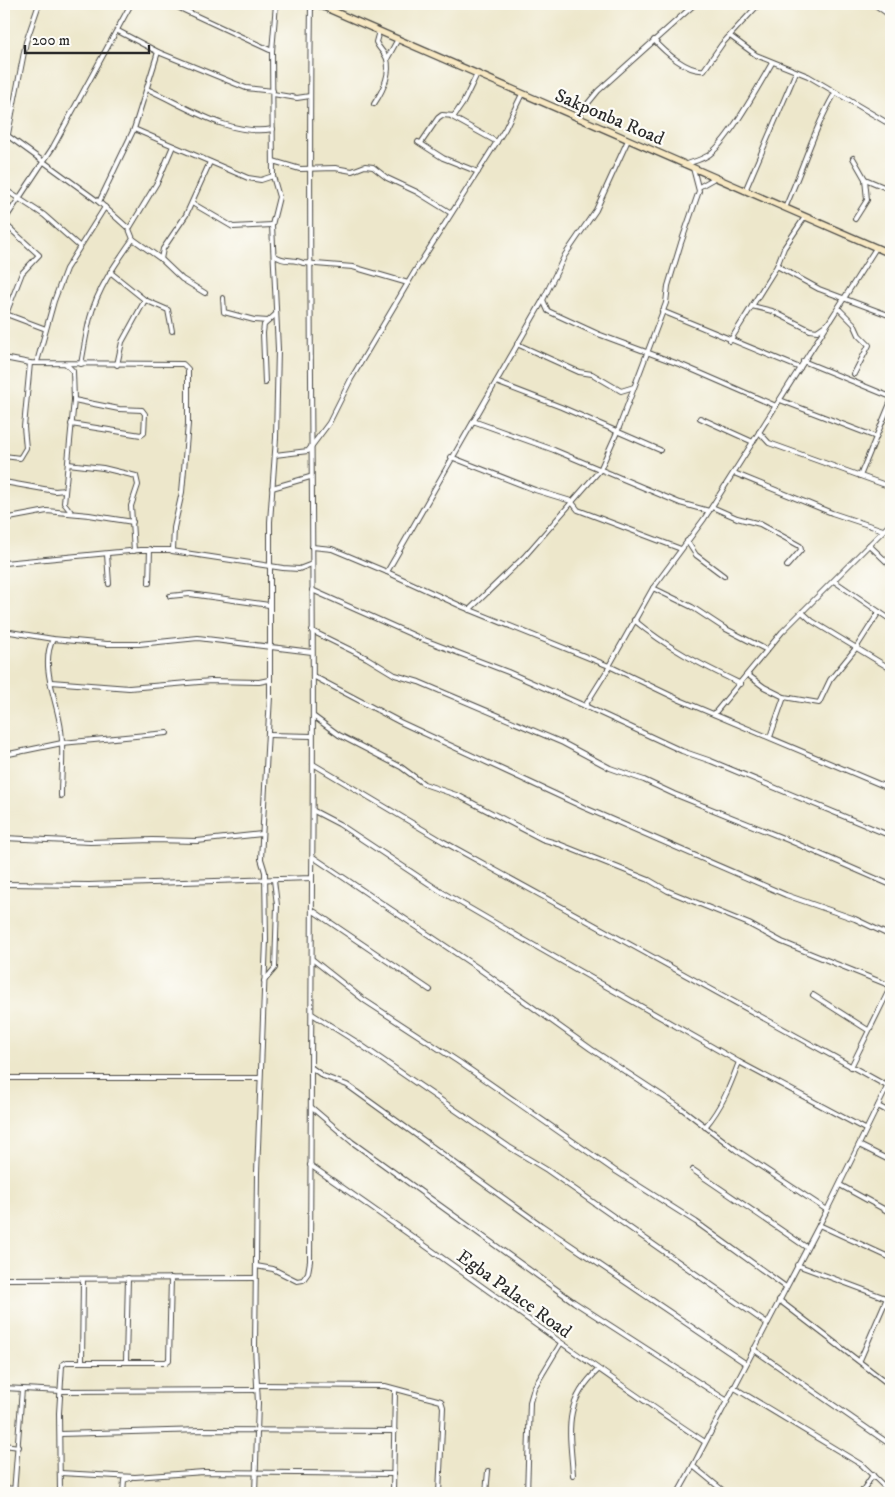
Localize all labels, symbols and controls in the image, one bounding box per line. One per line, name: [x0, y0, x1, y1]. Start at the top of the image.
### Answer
scale bar: [25, 22, 149, 54]
text: 200 m: [32, 31, 70, 50]
street label: Sakponba Road: [551, 84, 668, 151]
street label: Egba Palace Road: [452, 1245, 576, 1344]

